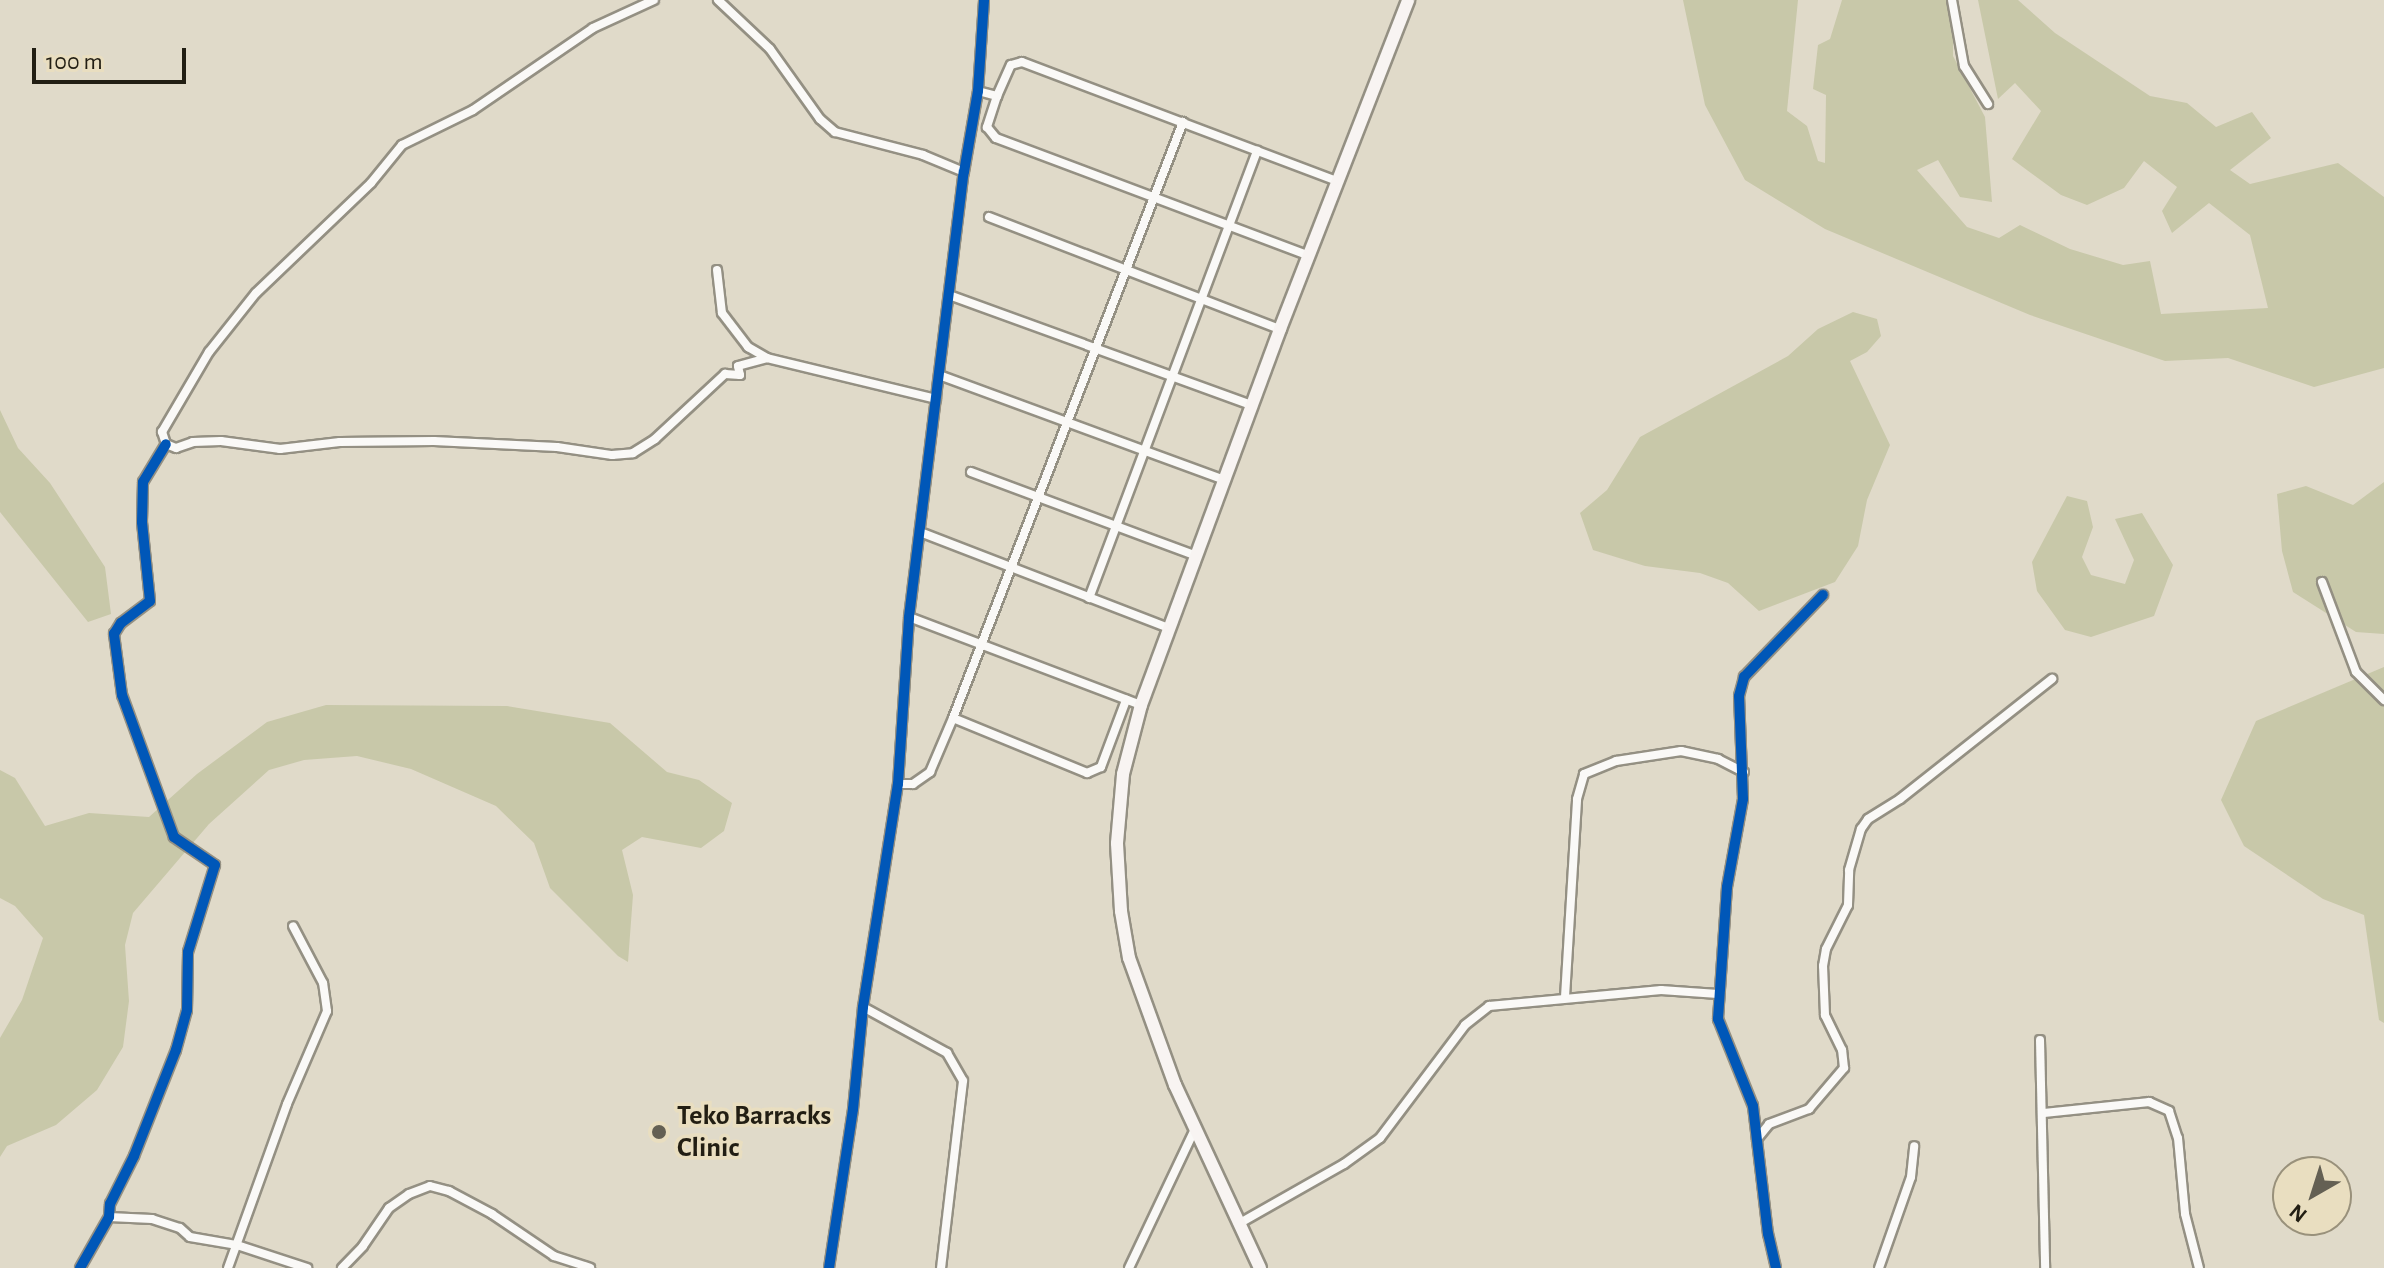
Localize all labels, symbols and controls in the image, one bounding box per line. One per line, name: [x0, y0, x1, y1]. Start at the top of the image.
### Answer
scale bar: [36, 32, 190, 82]
text: 100 m: [46, 50, 103, 74]
place label: Teko Barracks Clinic: [677, 1099, 831, 1165]
marker: Teko Barracks Clinic: [648, 1121, 670, 1143]
north arrow: [2272, 1156, 2352, 1236]
text: N: [2285, 1200, 2311, 1226]

